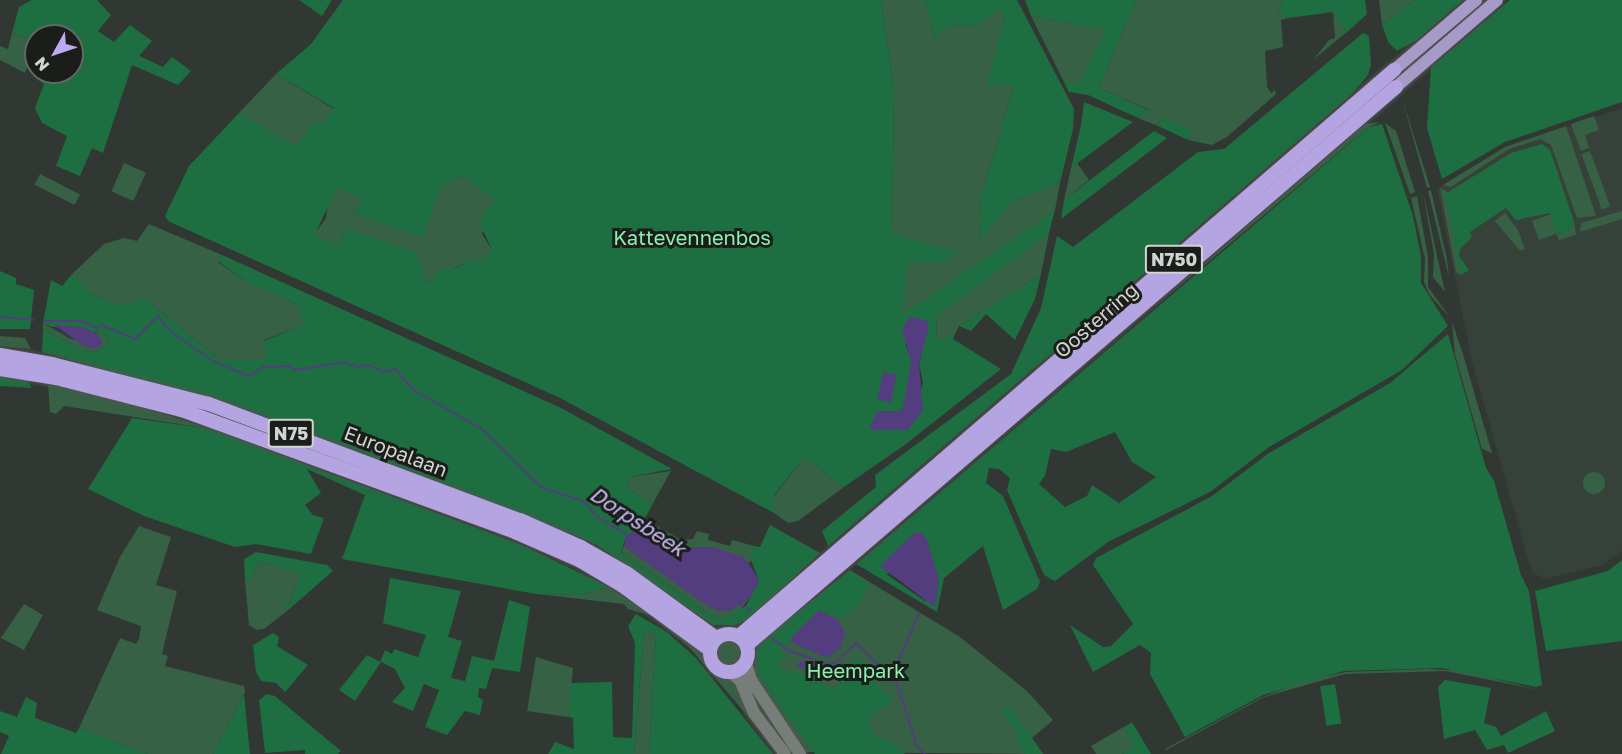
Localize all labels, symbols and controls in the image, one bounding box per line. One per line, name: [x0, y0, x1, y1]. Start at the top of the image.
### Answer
north arrow: [24, 24, 84, 84]
text: N: [30, 53, 53, 75]
park label: Kattevennenbos: [613, 225, 771, 249]
road number: N750: [1144, 244, 1204, 274]
street label: Oosterring: [1049, 277, 1143, 363]
road number: N75: [267, 418, 315, 448]
street label: Europalaan: [341, 420, 451, 482]
water label: Dorpsbeek: [586, 481, 690, 561]
park label: Heempark: [807, 658, 905, 682]

